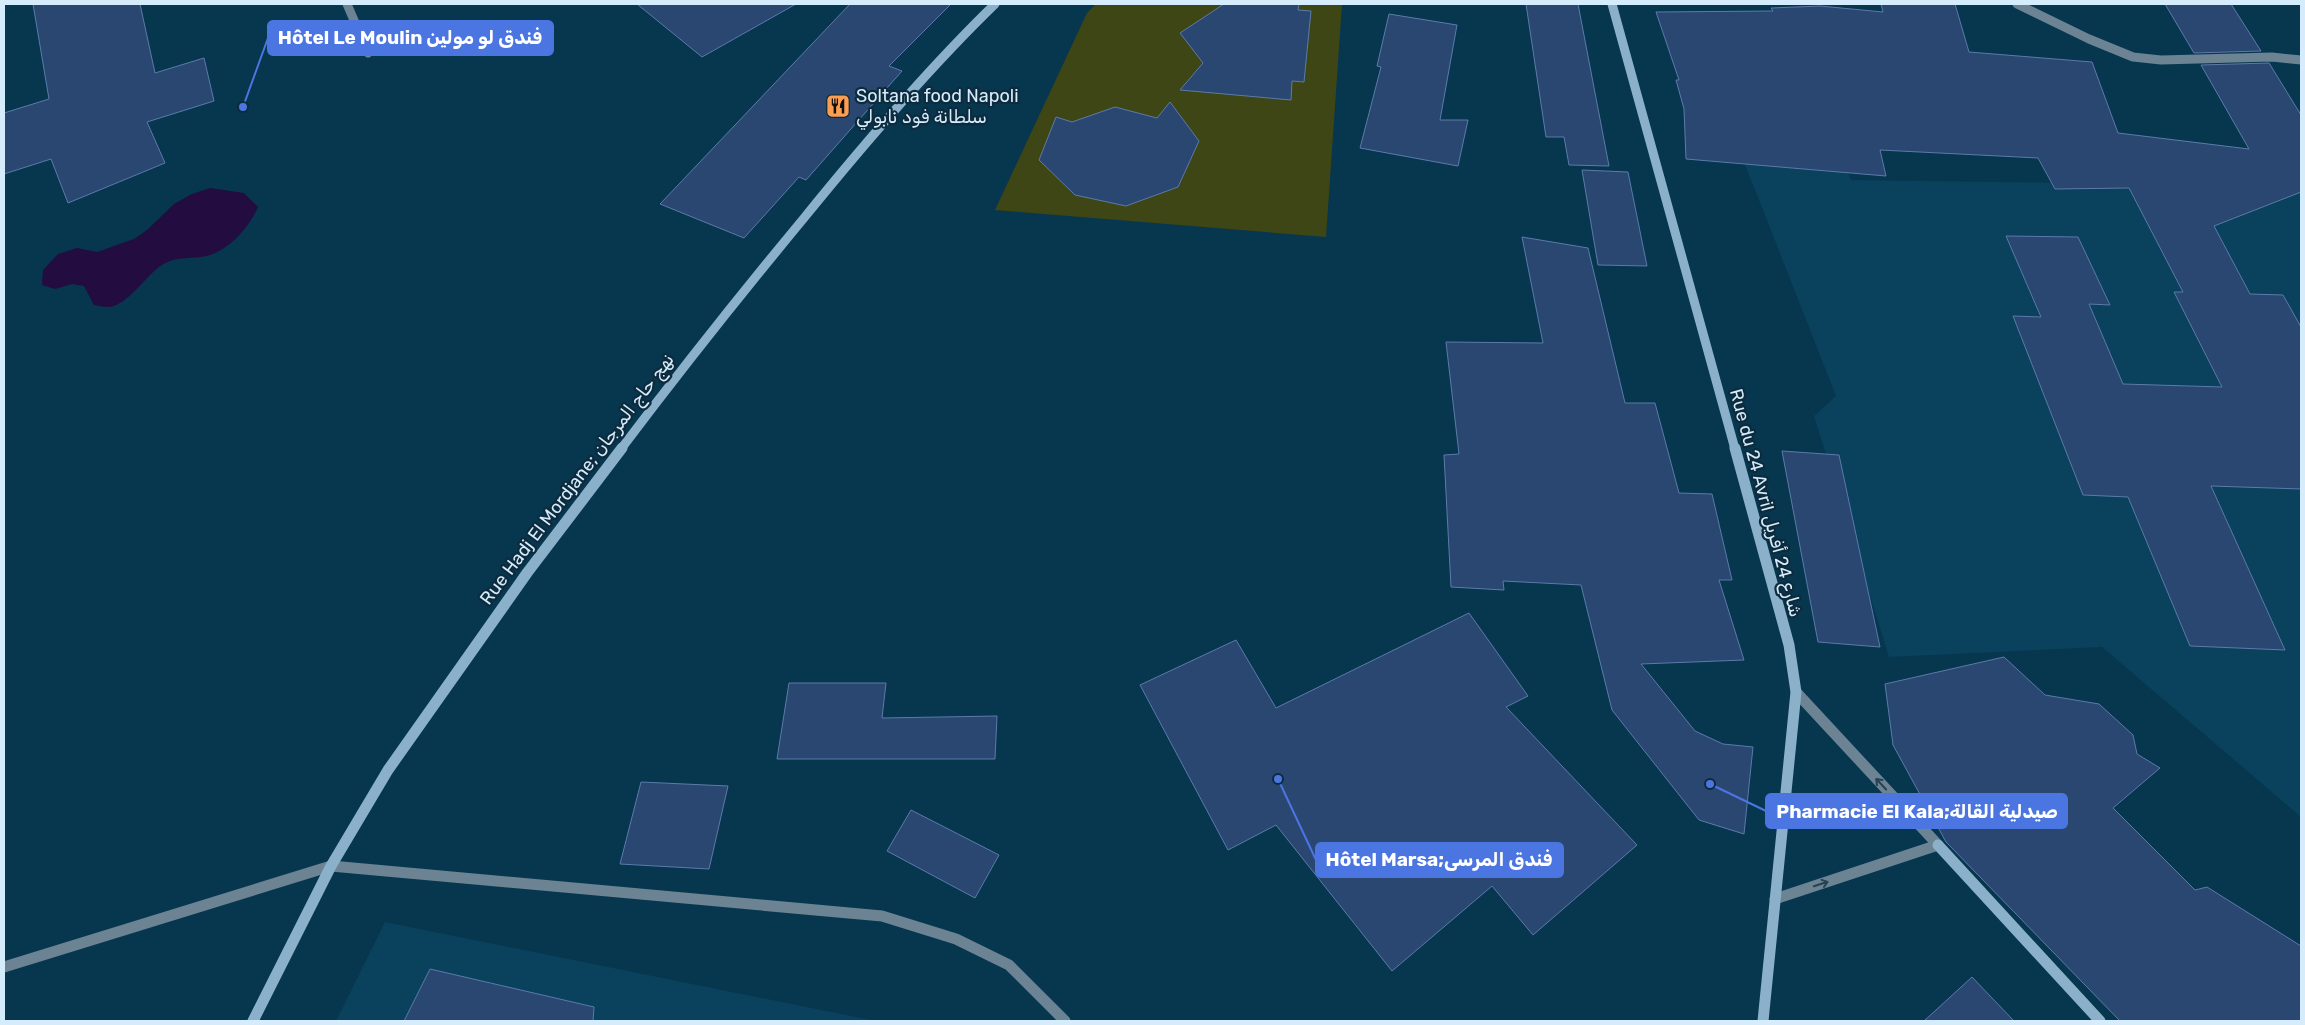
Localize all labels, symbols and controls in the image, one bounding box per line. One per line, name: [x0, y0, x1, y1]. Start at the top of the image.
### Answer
callout: Hôtel Le Moulin فندق لو مولين: [268, 21, 553, 55]
text: Hôtel Le Moulin فندق لو مولين: [278, 26, 542, 49]
place label: Soltana food Napoli سلطانة فود نابولي: [856, 85, 1019, 130]
restaurant icon: Soltana food Napoli سلطانة فود نابولي: [825, 93, 851, 119]
street label: Rue Hadj El Mordjane; نهج حاج المرجان: [475, 349, 680, 610]
street label: Rue du 24 Avril شارع 24 أفريل: [1724, 386, 1807, 620]
one-way arrow: [1875, 777, 1887, 790]
callout: Pharmacie El Kala;صيدلية القالة: [1766, 794, 2067, 828]
text: Pharmacie El Kala;صيدلية القالة: [1776, 800, 2058, 823]
callout: Hôtel Marsa;فندق المرسى: [1316, 843, 1563, 877]
text: Hôtel Marsa;فندق المرسى: [1326, 848, 1553, 871]
one-way arrow: [1813, 879, 1829, 888]

